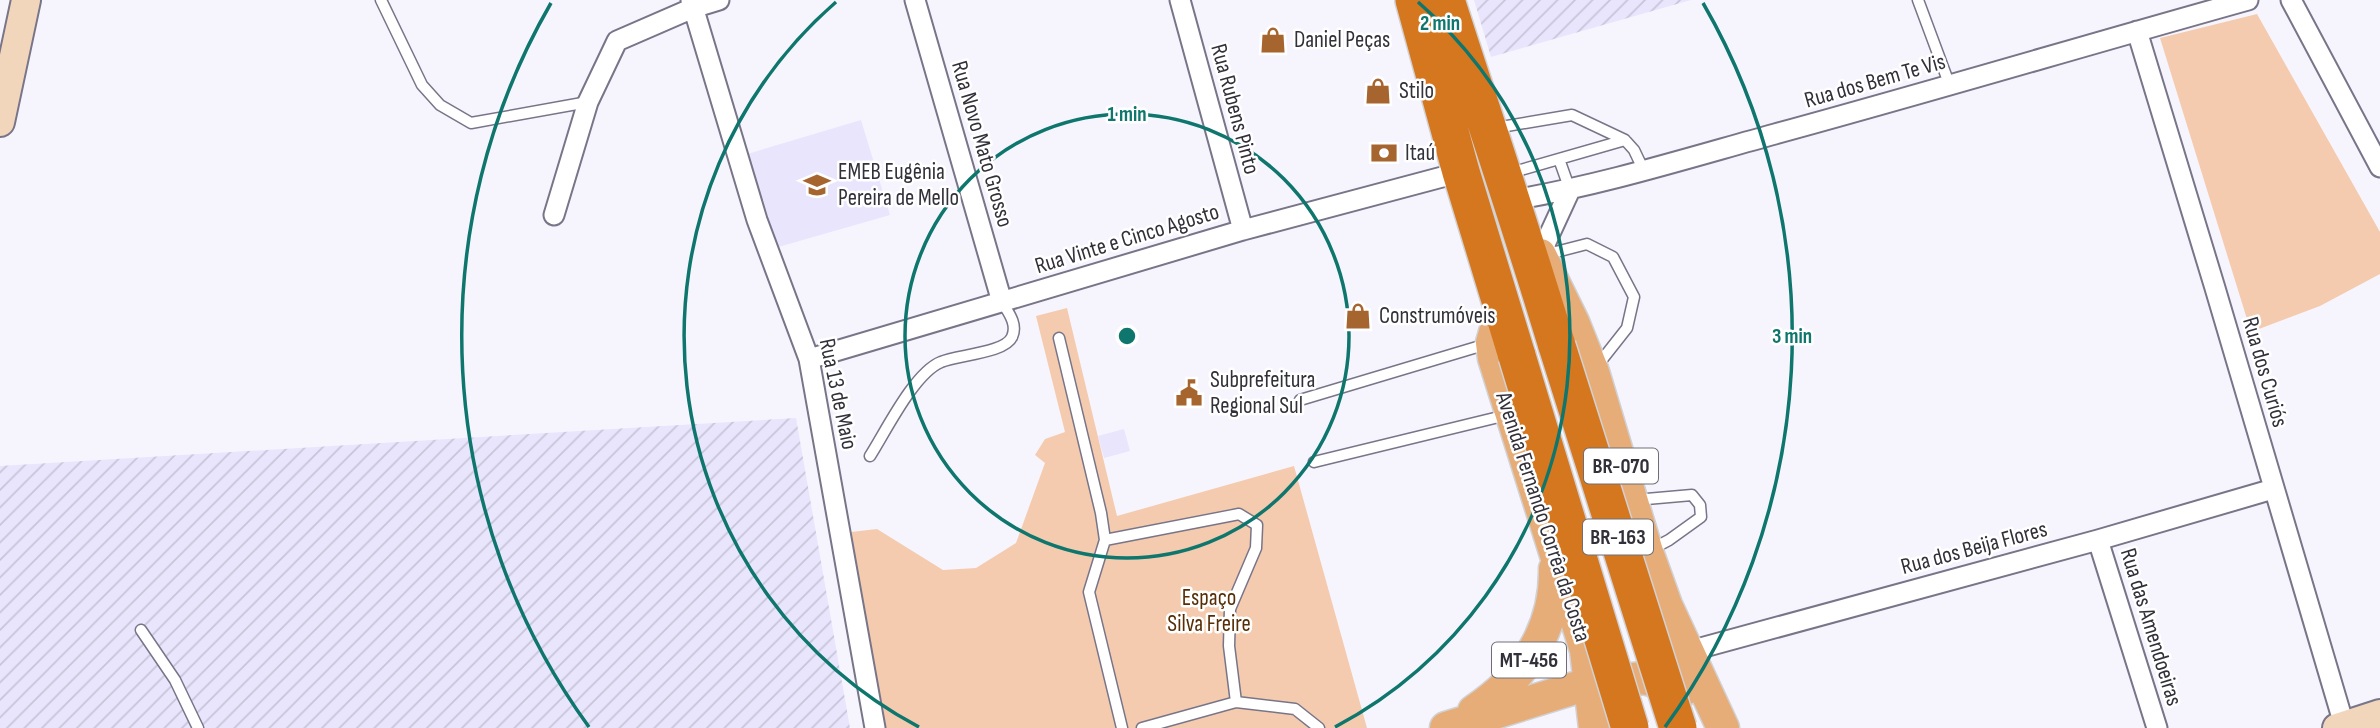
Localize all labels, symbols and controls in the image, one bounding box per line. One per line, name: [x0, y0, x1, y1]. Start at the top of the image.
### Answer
text: 2 min: [1420, 11, 1460, 36]
shop icon: Daniel Peças: [1258, 25, 1288, 55]
place label: Daniel Peças: [1294, 26, 1390, 54]
street label: Rua Rubens Pinto: [1204, 41, 1266, 177]
street label: Rua dos Bem Te Vis: [1801, 48, 1949, 114]
street label: Rua Novo Mato Grosso: [945, 58, 1019, 230]
shop icon: Stilo: [1363, 76, 1393, 106]
place label: Stilo: [1399, 77, 1434, 105]
text: 1 min: [1107, 102, 1147, 127]
bank icon: Itaú: [1369, 138, 1399, 168]
place label: Itaú: [1405, 139, 1435, 167]
place label: EMEB Eugênia Pereira de Mello: [838, 158, 959, 212]
school or university icon: EMEB Eugênia Pereira de Mello: [802, 170, 832, 200]
street label: Rua Vinte e Cinco Agosto: [1032, 198, 1222, 280]
shop icon: Construmóveis: [1343, 301, 1373, 331]
place label: Construmóveis: [1379, 302, 1495, 330]
street label: Rua dos Curiós: [2236, 314, 2294, 430]
centre of rings: [1115, 324, 1139, 348]
text: 3 min: [1772, 324, 1812, 349]
street label: Rua 13 de Maio: [813, 336, 863, 452]
place label: Subprefeitura Regional Sul: [1210, 366, 1315, 420]
public building icon: Subprefeitura Regional Sul: [1174, 378, 1204, 408]
street label: Avenida Fernando Corrêa da Costa: [1489, 388, 1597, 645]
road number: BR-070: [1584, 448, 1658, 484]
street label: Rua dos Beija Flores: [1898, 515, 2050, 581]
road number: BR-163: [1583, 520, 1653, 554]
street label: Rua das Amendoeiras: [2114, 545, 2188, 709]
park label: Espaço Silva Freire: [1167, 584, 1251, 638]
road number: MT-456: [1492, 642, 1566, 678]

